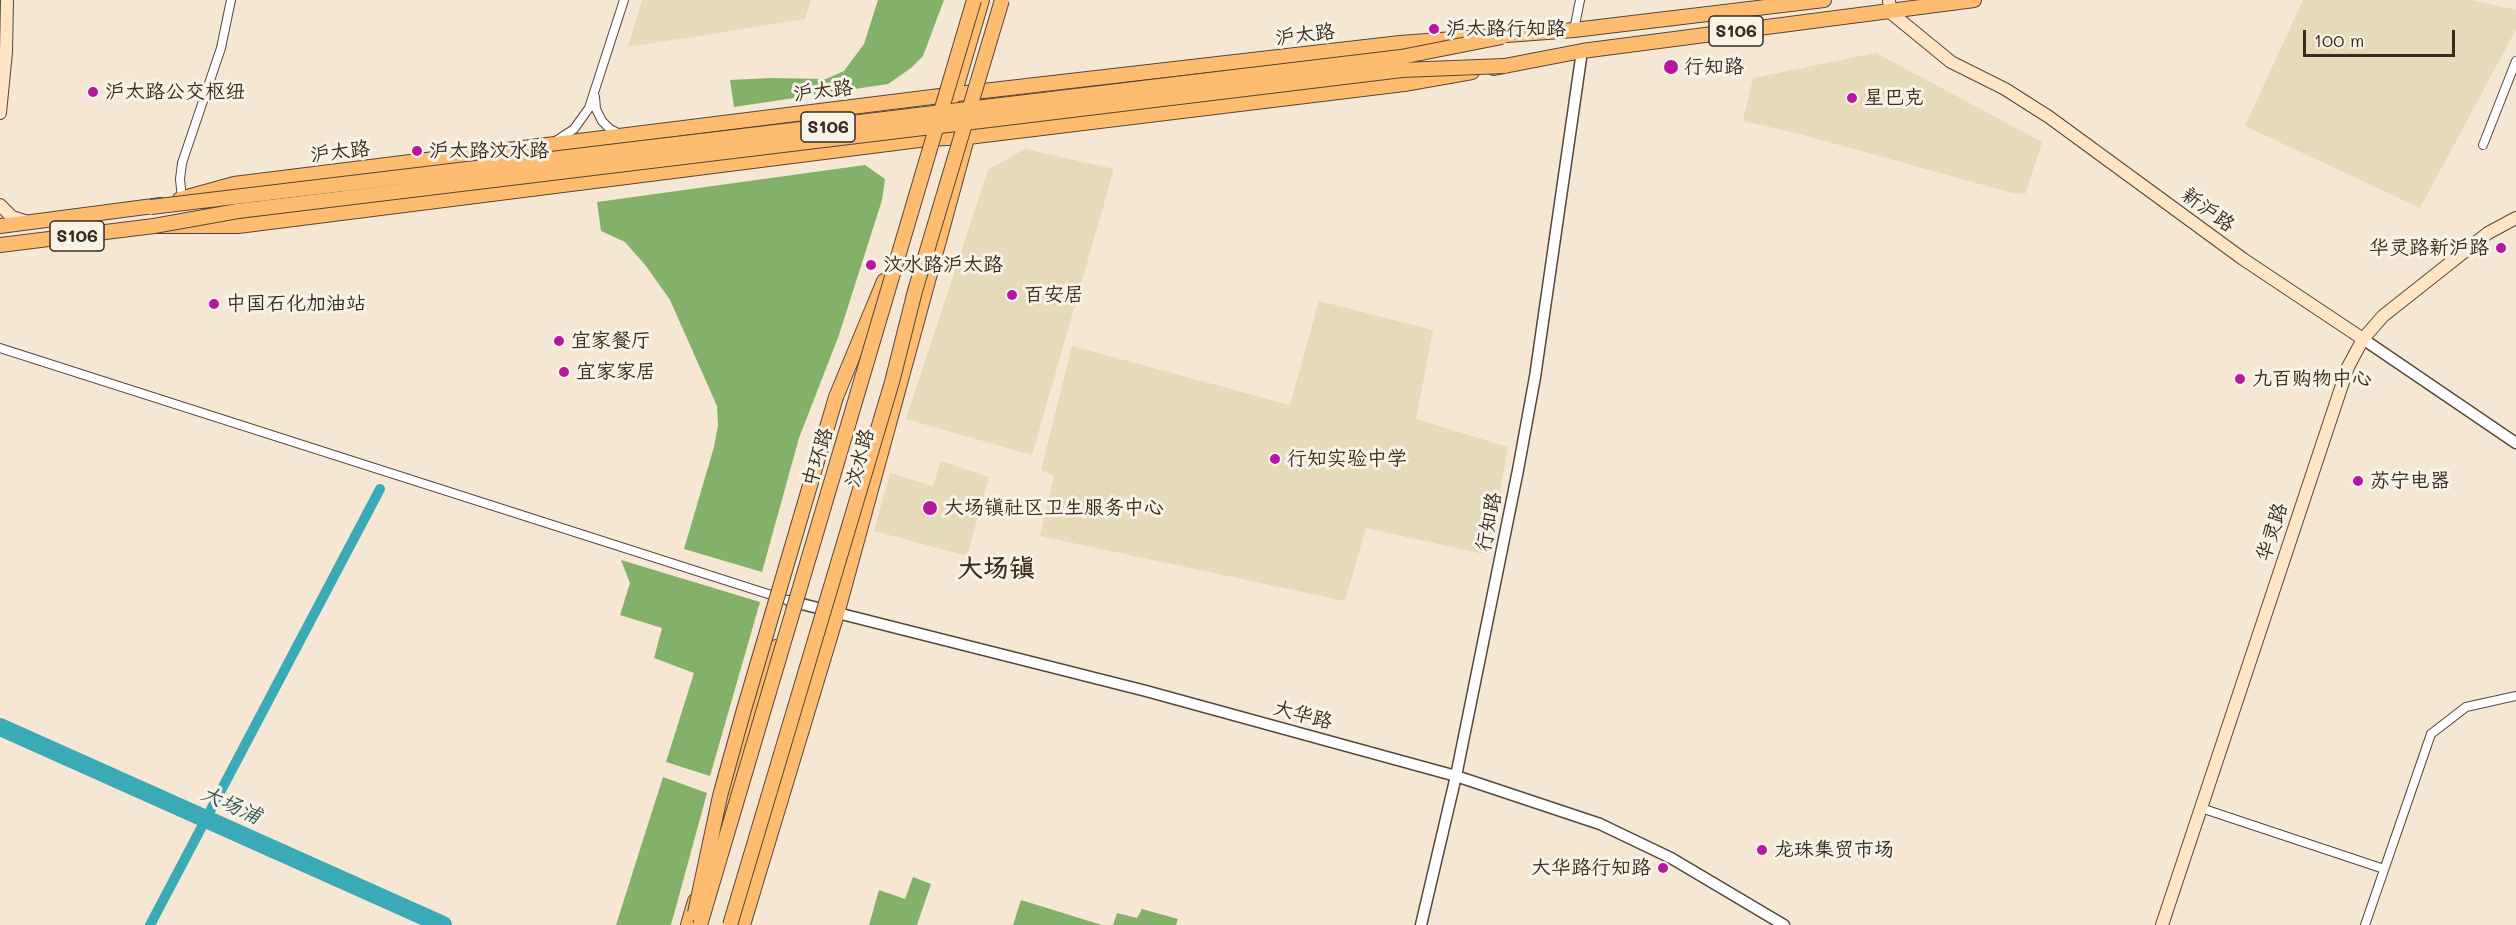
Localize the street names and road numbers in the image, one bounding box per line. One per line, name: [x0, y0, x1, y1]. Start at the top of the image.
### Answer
road number: S106: [1709, 16, 1763, 46]
street label: 沪太路: [1274, 19, 1336, 51]
street label: 沪太路: [792, 75, 854, 107]
road number: S106: [801, 112, 855, 142]
street label: 沪太路: [309, 136, 371, 168]
street label: 新沪路: [2177, 183, 2239, 237]
road number: S106: [50, 221, 104, 251]
street label: 中环路: [798, 425, 838, 489]
street label: 汶水路: [841, 426, 879, 490]
street label: 行知路: [1471, 490, 1507, 554]
street label: 华灵路: [2251, 500, 2293, 564]
street label: 大华路: [1271, 696, 1335, 734]

